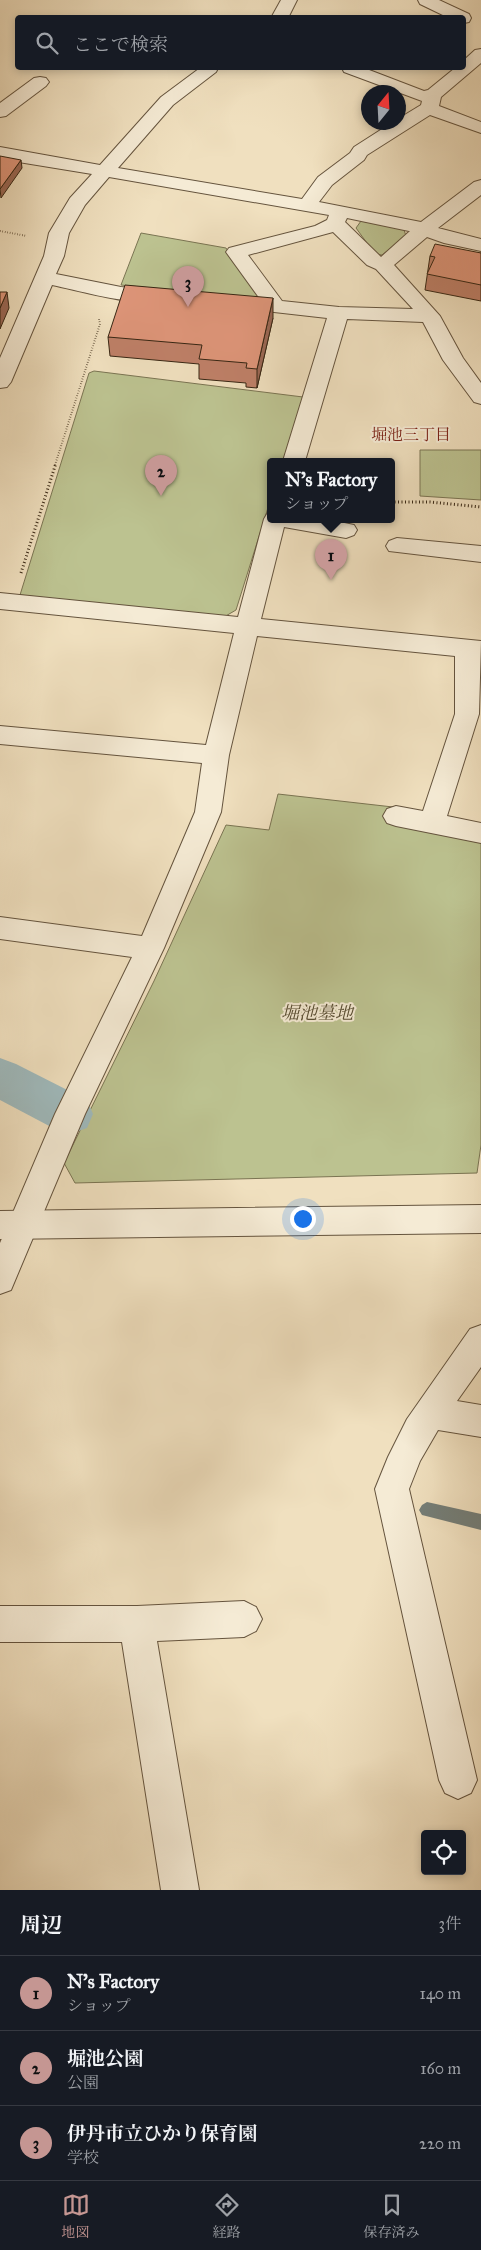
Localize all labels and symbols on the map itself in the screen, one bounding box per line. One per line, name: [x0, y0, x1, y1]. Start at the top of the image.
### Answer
north arrow: [361, 85, 406, 130]
pin: 3: [172, 266, 204, 307]
district label: 堀池三丁目: [371, 425, 451, 444]
pin: 2: [145, 455, 177, 496]
pin: 1: [315, 539, 347, 580]
park label: 堀池墓地: [281, 1002, 355, 1024]
your location: [290, 1206, 316, 1232]

